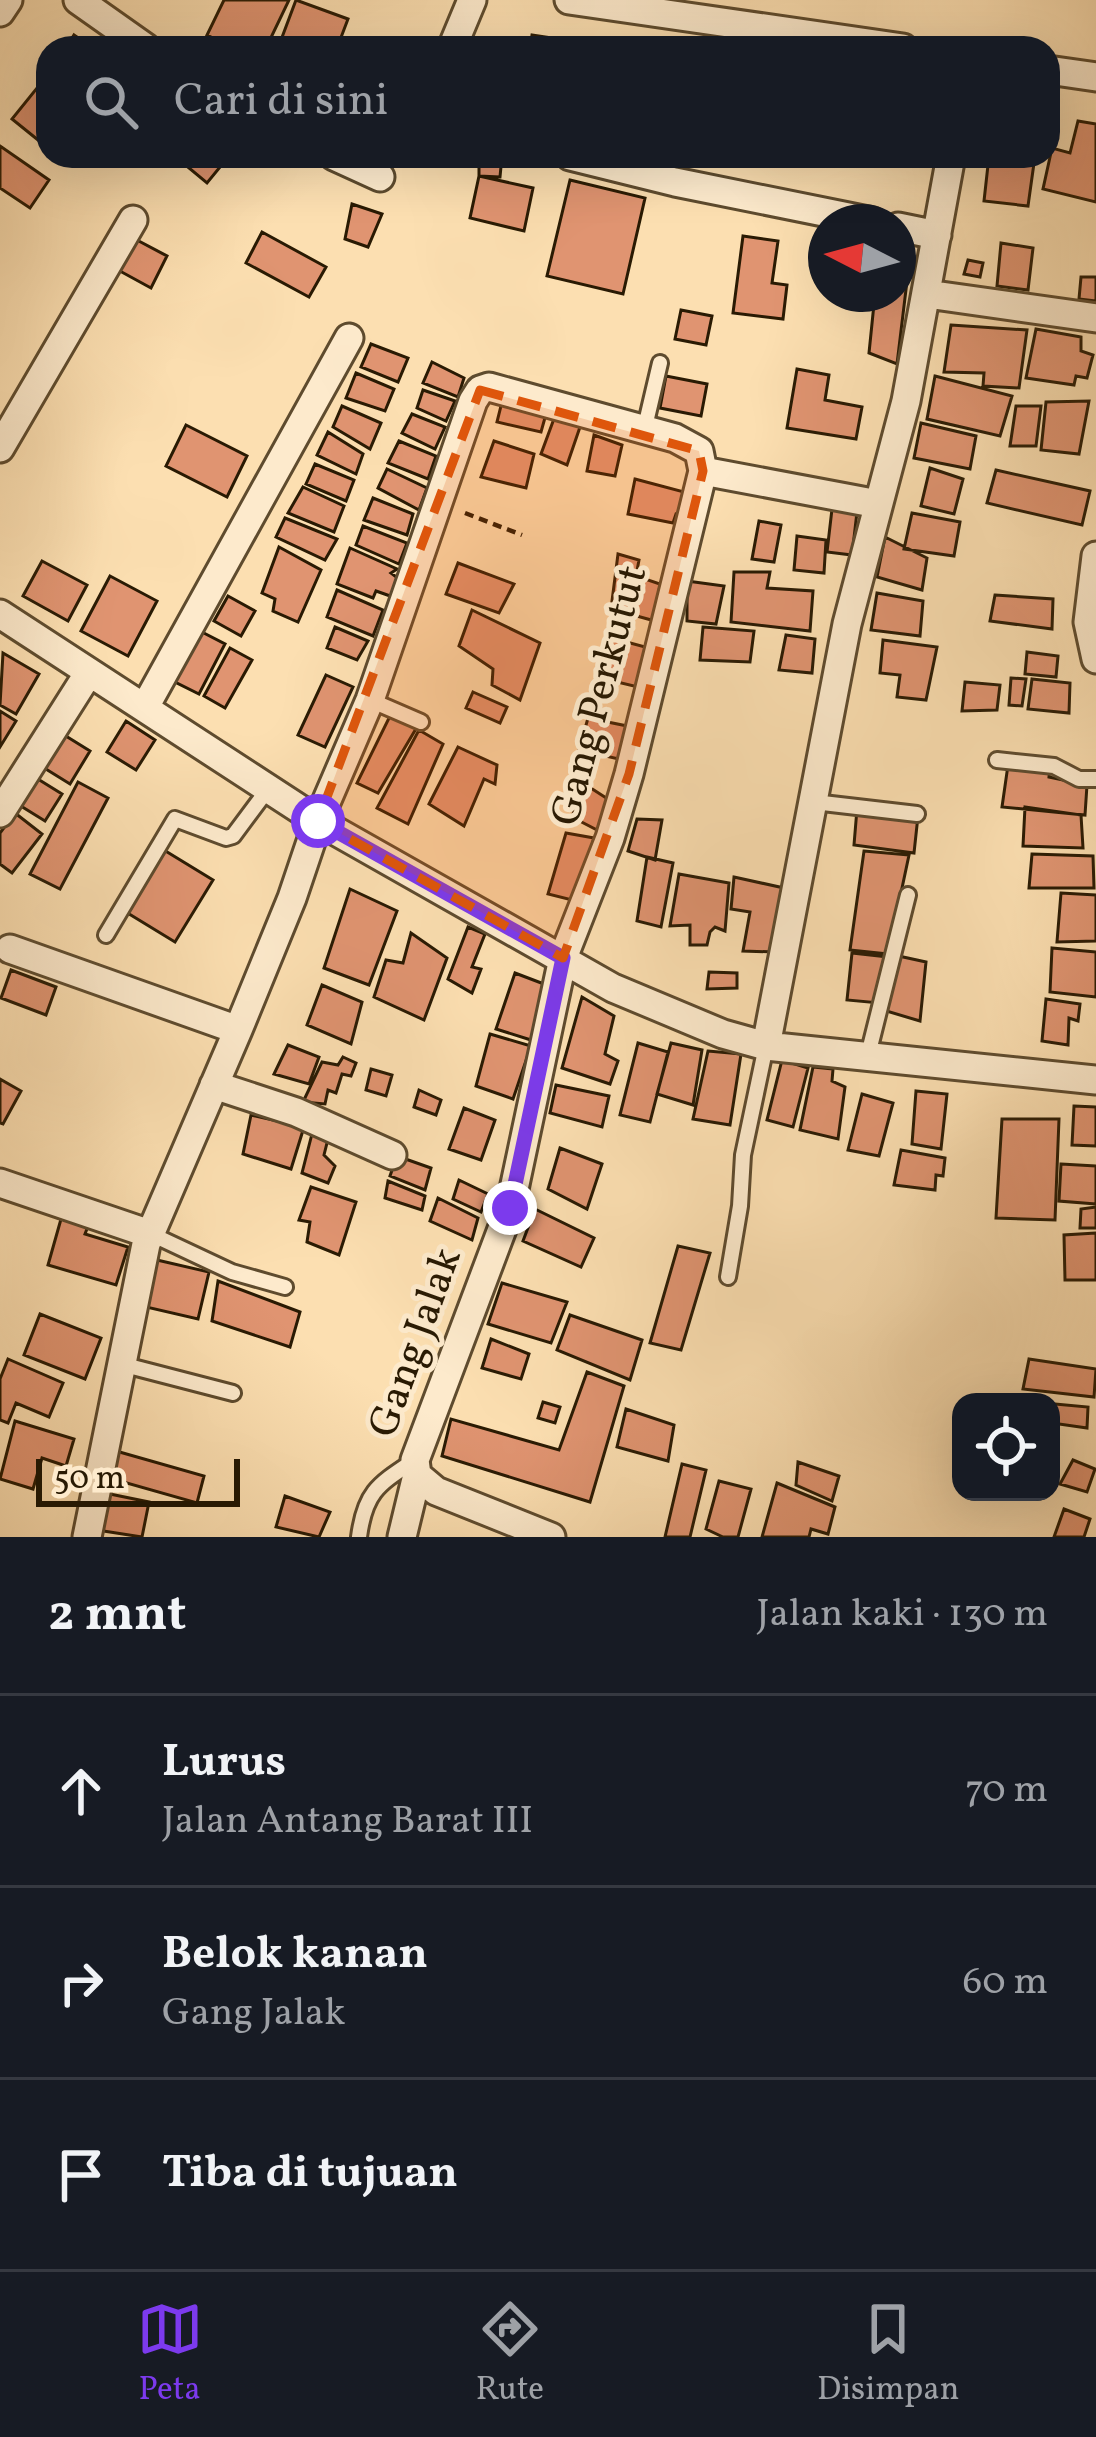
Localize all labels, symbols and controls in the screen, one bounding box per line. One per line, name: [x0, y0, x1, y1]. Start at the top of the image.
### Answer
search box: [36, 36, 1060, 168]
icon: search: [78, 69, 144, 135]
text: Cari di sini: [174, 71, 388, 134]
north arrow: [808, 204, 916, 312]
street label: Gang Perkutut: [538, 559, 664, 833]
route start: [291, 794, 345, 848]
route end: [483, 1181, 537, 1235]
street label: Gang Jalak: [355, 1240, 479, 1446]
map controls: [952, 1393, 1060, 1501]
button: locate: [952, 1393, 1060, 1501]
scale bar: [36, 1453, 240, 1506]
text: 50 m: [54, 1457, 125, 1503]
text: 2 mnt: [48, 1580, 186, 1651]
text: Jalan kaki · 130 m: [757, 1588, 1048, 1642]
text: Lurus: [162, 1732, 286, 1795]
icon: ahead: [48, 1758, 114, 1824]
text: 70 m: [965, 1764, 1048, 1818]
text: Jalan Antang Barat III: [162, 1795, 533, 1849]
text: Belok kanan: [162, 1924, 428, 1987]
icon: right: [48, 1950, 114, 2016]
text: 60 m: [963, 1956, 1048, 2010]
text: Gang Jalak: [162, 1987, 346, 2041]
icon: arrive: [48, 2142, 114, 2208]
text: Tiba di tujuan: [162, 2143, 458, 2206]
tab: Peta: [137, 2296, 203, 2414]
tab: Rute: [476, 2296, 544, 2414]
tab: Disimpan: [817, 2296, 959, 2414]

